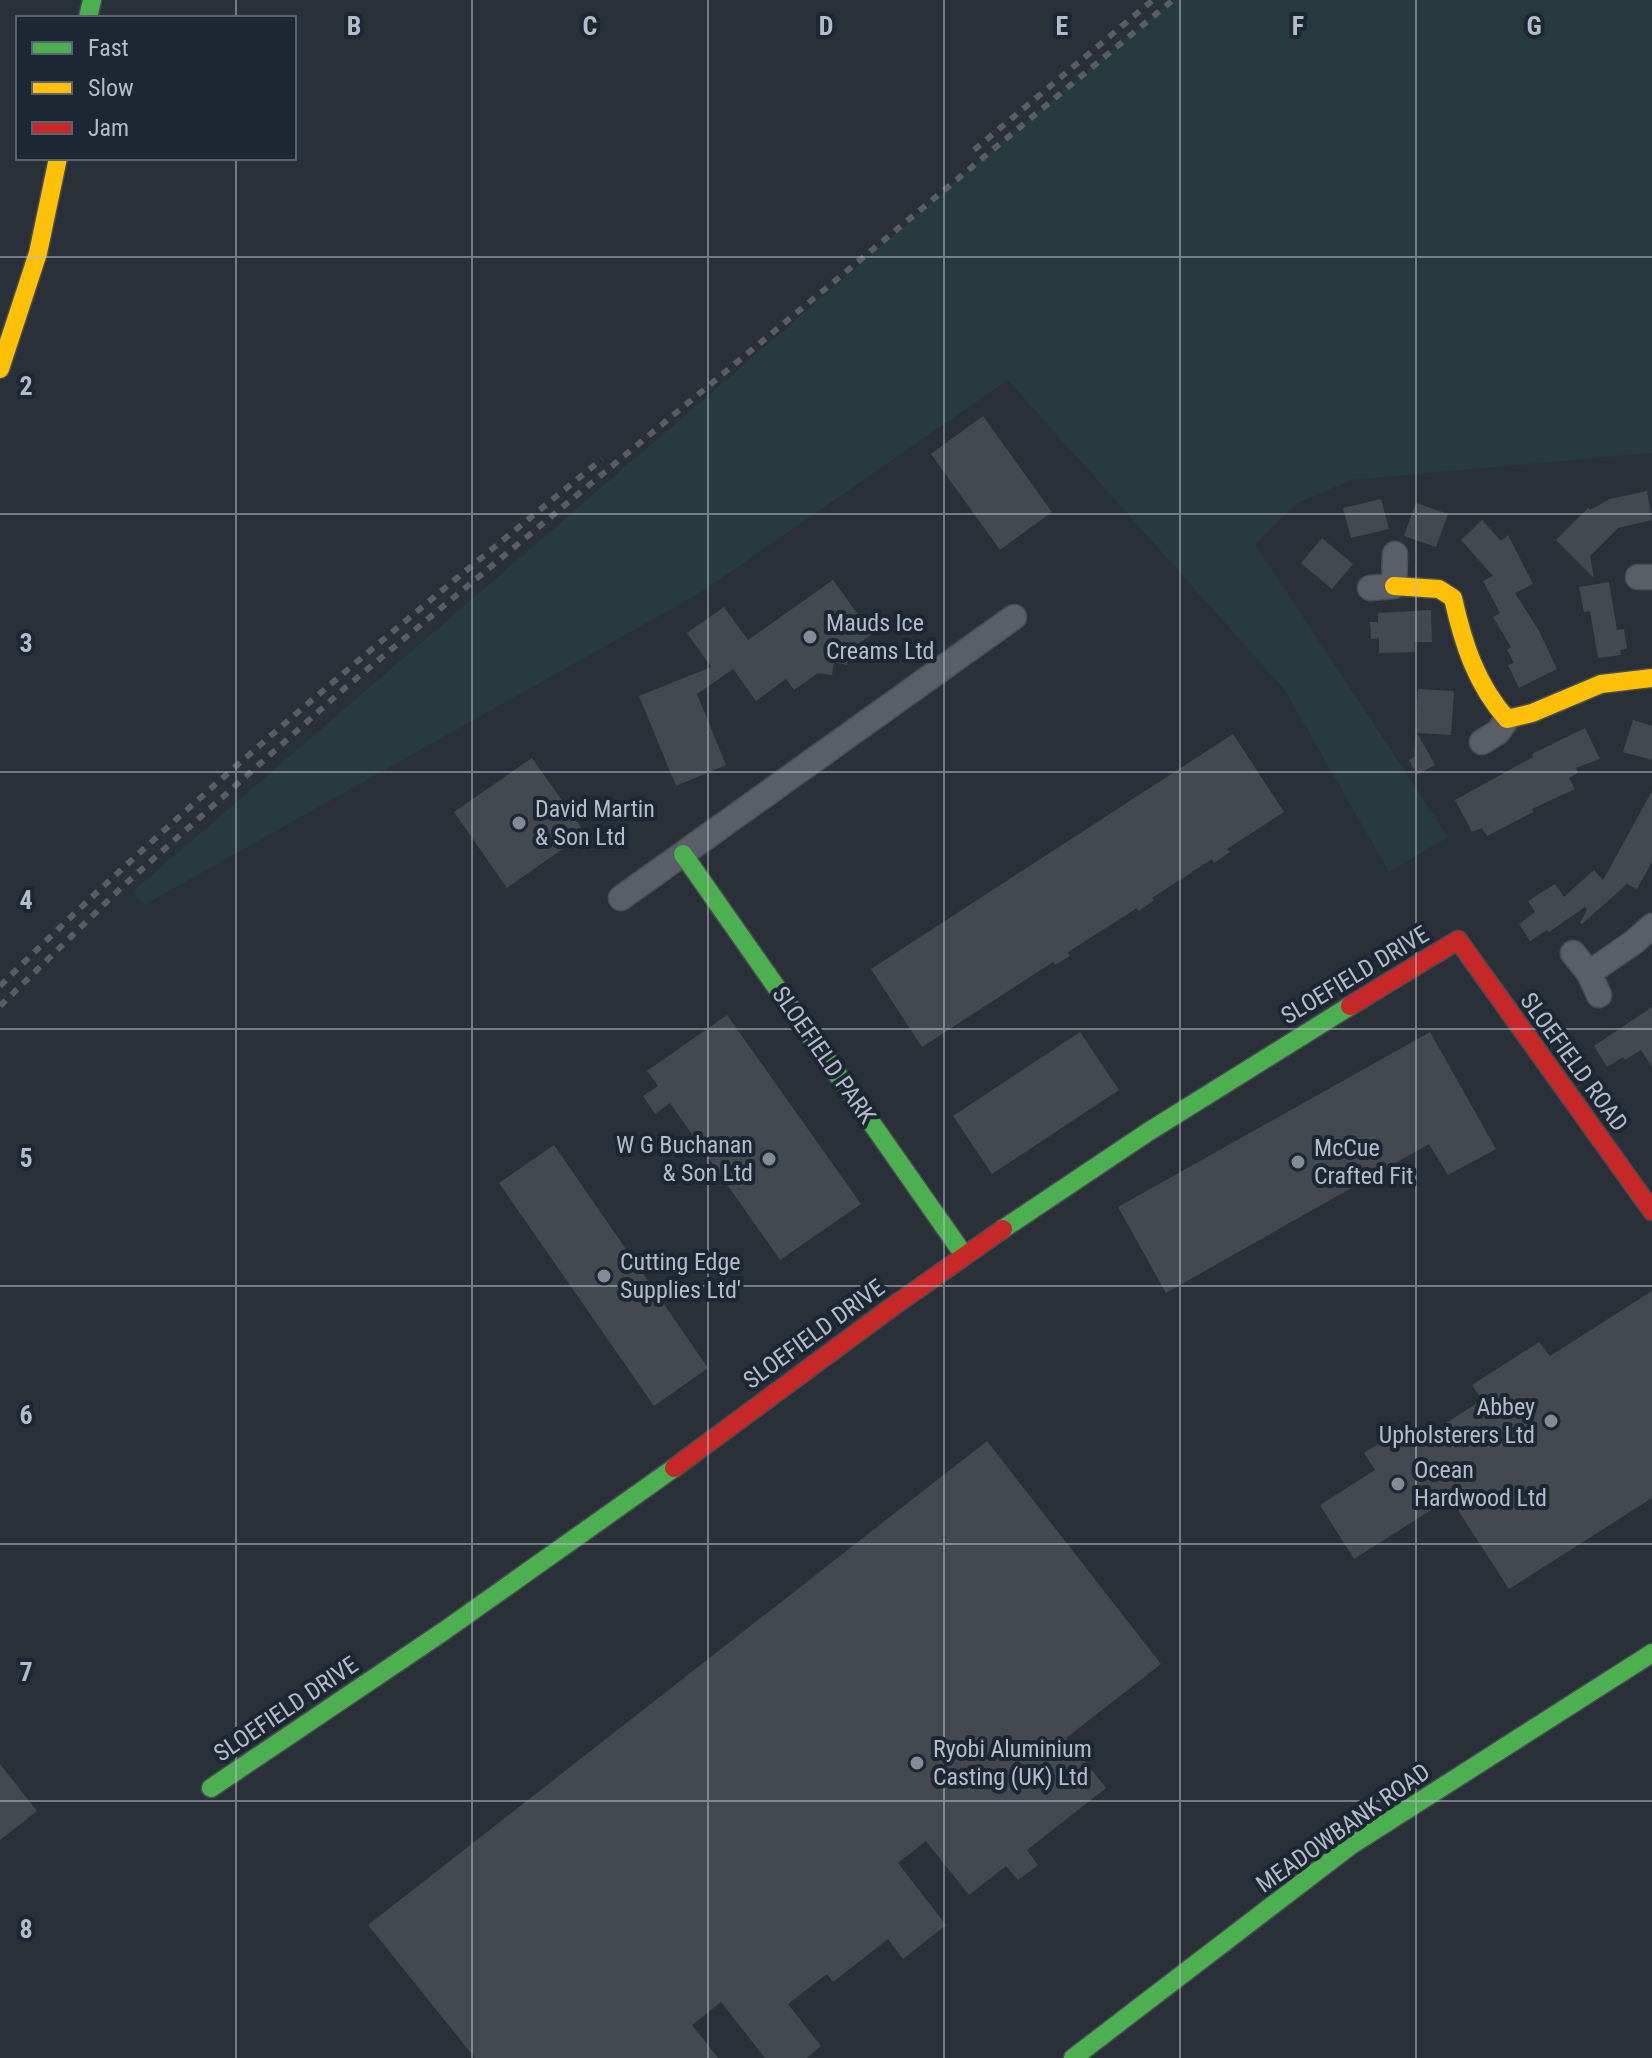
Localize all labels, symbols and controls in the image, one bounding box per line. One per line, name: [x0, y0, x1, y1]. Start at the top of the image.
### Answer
text: B: [347, 11, 361, 41]
text: C: [583, 11, 598, 41]
text: D: [819, 11, 833, 41]
text: E: [1056, 11, 1069, 41]
text: F: [1292, 11, 1304, 41]
text: G: [1526, 11, 1542, 41]
legend: [16, 16, 296, 160]
text: Fast: [88, 34, 129, 62]
text: Slow: [88, 74, 134, 102]
text: Jam: [88, 114, 129, 142]
text: 2: [19, 371, 33, 401]
place label: Mauds Ice Creams Ltd: [826, 609, 934, 665]
text: 3: [19, 628, 33, 658]
marker: Mauds Ice Creams Ltd: [801, 628, 819, 646]
place label: David Martin & Son Ltd: [535, 795, 655, 851]
marker: David Martin & Son Ltd: [510, 814, 528, 832]
text: 4: [19, 885, 33, 915]
street label: SLOEFIELD DRIVE: [1276, 920, 1434, 1030]
street label: SLOEFIELD PARK: [766, 981, 882, 1129]
street label: SLOEFIELD ROAD: [1514, 987, 1634, 1137]
place label: W G Buchanan & Son Ltd: [616, 1131, 753, 1187]
place label: McCue Crafted Fit: [1314, 1134, 1413, 1190]
text: 5: [19, 1143, 33, 1173]
marker: W G Buchanan & Son Ltd: [760, 1150, 778, 1168]
marker: McCue Crafted Fit: [1289, 1153, 1307, 1171]
place label: Cutting Edge Supplies Ltd': [620, 1248, 741, 1304]
marker: Cutting Edge Supplies Ltd': [595, 1267, 613, 1285]
street label: SLOEFIELD DRIVE: [738, 1273, 890, 1395]
place label: Abbey Upholsterers Ltd: [1379, 1393, 1535, 1449]
text: 6: [19, 1400, 33, 1430]
marker: Abbey Upholsterers Ltd: [1542, 1412, 1560, 1430]
place label: Ocean Hardwood Ltd: [1414, 1456, 1547, 1512]
marker: Ocean Hardwood Ltd: [1389, 1475, 1407, 1493]
street label: SLOEFIELD DRIVE: [209, 1651, 363, 1767]
text: 7: [19, 1657, 33, 1687]
place label: Ryobi Aluminium Casting (UK) Ltd: [933, 1735, 1092, 1791]
marker: Ryobi Aluminium Casting (UK) Ltd: [908, 1754, 926, 1772]
street label: MEADOWBANK ROAD: [1251, 1758, 1435, 1898]
text: 8: [19, 1914, 33, 1944]

